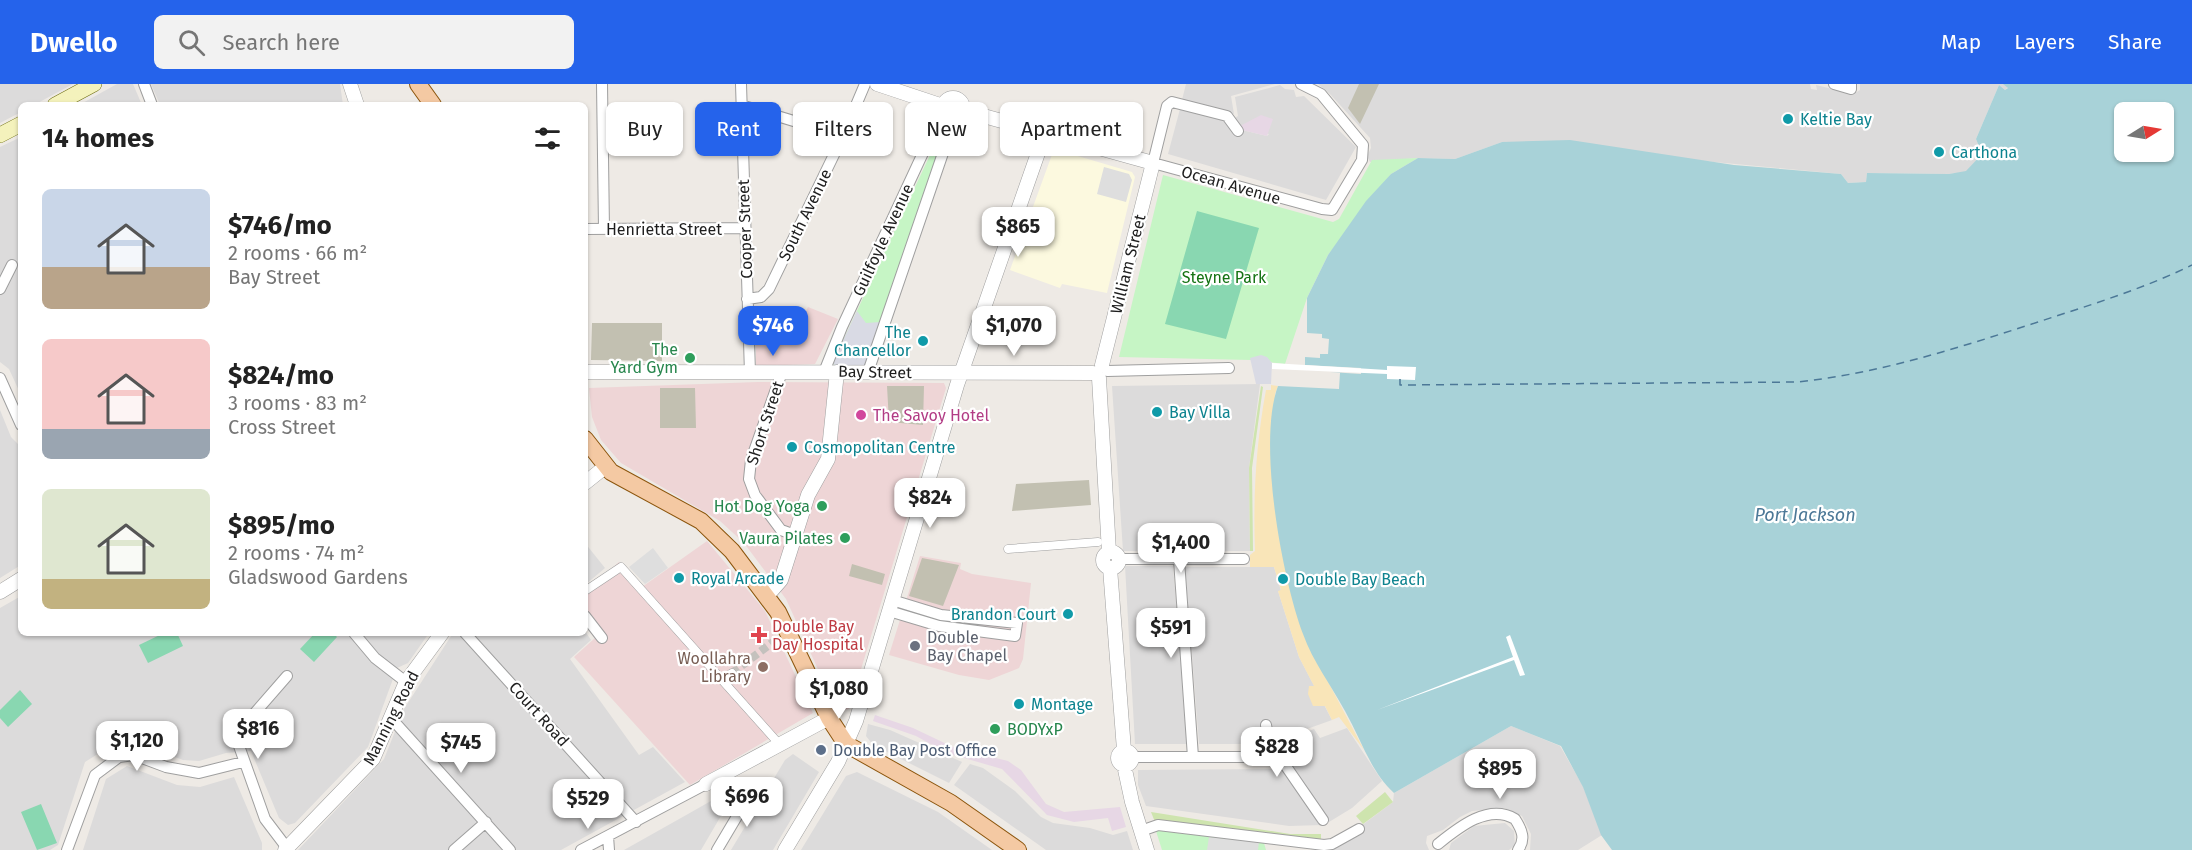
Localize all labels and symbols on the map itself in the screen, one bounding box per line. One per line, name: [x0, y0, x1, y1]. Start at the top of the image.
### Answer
north arrow: [2114, 102, 2174, 162]
place label: Keltie Bay: [1800, 110, 1872, 129]
marker: Keltie Bay: [1781, 112, 1795, 126]
place label: Carthona: [1951, 143, 2017, 162]
marker: Carthona: [1932, 145, 1946, 159]
street label: Ocean Avenue: [1179, 162, 1283, 208]
street label: South Avenue: [775, 166, 835, 264]
street label: Cooper Street: [734, 179, 756, 279]
street label: Guilfoyle Avenue: [849, 181, 917, 299]
pin: $865: [982, 207, 1054, 258]
street label: William Street: [1106, 212, 1150, 316]
street label: Henrietta Street: [606, 220, 722, 239]
park label: Steyne Park: [1182, 268, 1267, 287]
pin: $746: [737, 306, 809, 357]
pin: $1,070: [965, 306, 1063, 357]
place label: The Chancellor: [834, 323, 912, 360]
marker: The Chancellor: [916, 334, 930, 348]
place label: The Yard Gym: [611, 340, 678, 377]
marker: The Yard Gym: [683, 351, 697, 365]
street label: Bay Street: [838, 362, 912, 382]
street label: Short Street: [743, 378, 788, 467]
place label: Bay Villa: [1169, 403, 1231, 422]
marker: Bay Villa: [1150, 405, 1164, 419]
place label: The Savoy Hotel: [873, 406, 989, 425]
marker: The Savoy Hotel: [854, 408, 868, 422]
place label: Cosmopolitan Centre: [804, 438, 955, 457]
marker: Cosmopolitan Centre: [785, 440, 799, 454]
pin: $824: [894, 478, 966, 529]
place label: Hot Dog Yoga: [714, 497, 810, 516]
marker: Hot Dog Yoga: [815, 499, 829, 513]
water label: Port Jackson: [1754, 504, 1856, 526]
pin: $1,400: [1132, 523, 1230, 574]
place label: Vaura Pilates: [739, 529, 833, 548]
marker: Vaura Pilates: [838, 531, 852, 545]
place label: Royal Arcade: [691, 569, 784, 588]
place label: Double Bay Beach: [1295, 570, 1425, 589]
marker: Royal Arcade: [672, 571, 686, 585]
marker: Double Bay Beach: [1276, 572, 1290, 586]
place label: Brandon Court: [951, 605, 1056, 624]
marker: Brandon Court: [1061, 607, 1075, 621]
pin: $591: [1135, 608, 1207, 659]
place label: Double Bay Day Hospital: [772, 617, 864, 654]
marker: Double Bay Day Hospital: [750, 626, 768, 644]
place label: Double Bay Chapel: [927, 628, 1007, 665]
marker: Double Bay Chapel: [908, 639, 922, 653]
place label: Woollahra Library: [678, 649, 751, 686]
marker: Woollahra Library: [756, 660, 770, 674]
street label: Manning Road: [359, 668, 423, 768]
pin: $1,080: [790, 669, 888, 720]
street label: Court Road: [505, 678, 573, 750]
place label: Montage: [1031, 695, 1093, 714]
marker: Montage: [1012, 697, 1026, 711]
pin: $816: [222, 709, 294, 760]
place label: BODYxP: [1007, 720, 1063, 739]
pin: $1,120: [88, 721, 186, 772]
marker: BODYxP: [988, 722, 1002, 736]
pin: $745: [425, 723, 497, 774]
pin: $828: [1241, 727, 1313, 778]
place label: Double Bay Post Office: [833, 741, 997, 760]
marker: Double Bay Post Office: [814, 743, 828, 757]
pin: $895: [1464, 749, 1536, 800]
pin: $696: [711, 777, 783, 828]
pin: $529: [552, 779, 624, 830]

